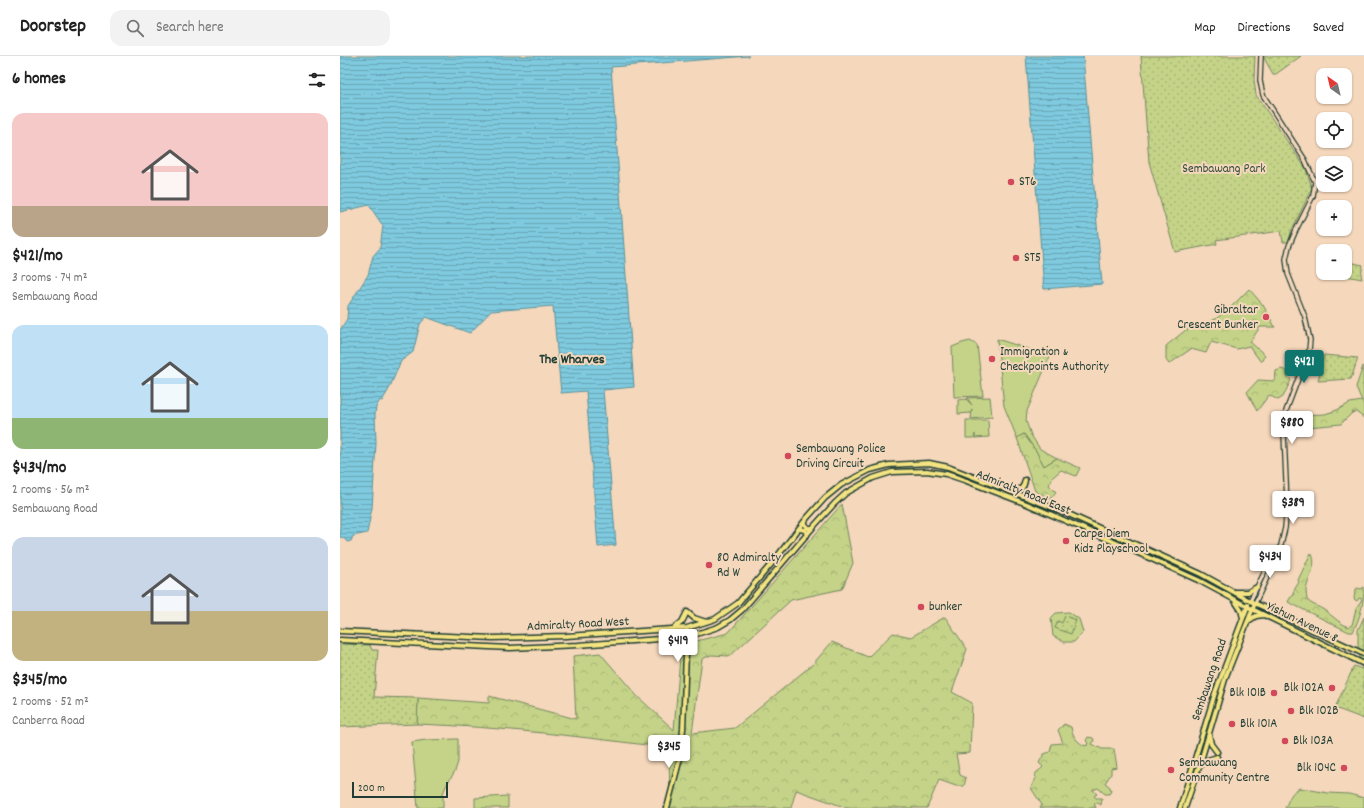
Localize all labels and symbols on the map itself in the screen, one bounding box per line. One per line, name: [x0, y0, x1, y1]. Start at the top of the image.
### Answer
north arrow: [1316, 68, 1352, 104]
park label: Sembawang Park: [1182, 160, 1266, 179]
place label: ST6: [1019, 173, 1036, 192]
marker: ST6: [1006, 177, 1016, 187]
place label: ST5: [1024, 249, 1041, 268]
marker: ST5: [1011, 253, 1021, 263]
place label: Gibraltar Crescent Bunker: [1177, 301, 1258, 335]
marker: Gibraltar Crescent Bunker: [1261, 312, 1271, 322]
place label: Immigration & Checkpoints Authority: [1000, 343, 1109, 377]
district label: The Wharves: [539, 350, 605, 370]
pin: $421: [1280, 350, 1328, 384]
marker: Immigration & Checkpoints Authority: [987, 354, 997, 364]
pin: $880: [1268, 411, 1316, 445]
place label: Sembawang Police Driving Circuit: [796, 440, 886, 474]
marker: Sembawang Police Driving Circuit: [783, 451, 793, 461]
street label: Admiralty Road East: [973, 465, 1074, 521]
pin: $389: [1269, 491, 1317, 525]
place label: Carpe Diem Kidz Playschool: [1074, 525, 1148, 559]
marker: Carpe Diem Kidz Playschool: [1061, 536, 1071, 546]
pin: $434: [1246, 545, 1294, 579]
place label: 80 Admiralty Rd W: [717, 549, 782, 583]
marker: 80 Admiralty Rd W: [704, 560, 714, 570]
place label: bunker: [929, 598, 962, 617]
street label: Yishun Avenue 8: [1263, 598, 1341, 648]
marker: bunker: [916, 602, 926, 612]
street label: Admiralty Road West: [526, 613, 630, 637]
pin: $419: [654, 629, 702, 663]
street label: Sembawang Road: [1187, 636, 1233, 724]
place label: Blk 102A: [1284, 679, 1324, 698]
marker: Blk 102A: [1327, 683, 1337, 693]
place label: Blk 101B: [1229, 684, 1266, 703]
marker: Blk 101B: [1269, 688, 1279, 698]
place label: Blk 102B: [1299, 702, 1338, 721]
marker: Blk 102B: [1286, 706, 1296, 716]
place label: Blk 101A: [1240, 715, 1277, 734]
marker: Blk 101A: [1227, 719, 1237, 729]
place label: Blk 103A: [1293, 732, 1333, 751]
pin: $345: [645, 735, 693, 769]
marker: Blk 103A: [1280, 736, 1290, 746]
place label: Sembawang Community Centre: [1179, 754, 1270, 788]
place label: Blk 104C: [1297, 759, 1337, 778]
marker: Blk 104C: [1339, 763, 1349, 773]
marker: Sembawang Community Centre: [1166, 765, 1176, 775]
scale bar: [352, 780, 448, 799]

